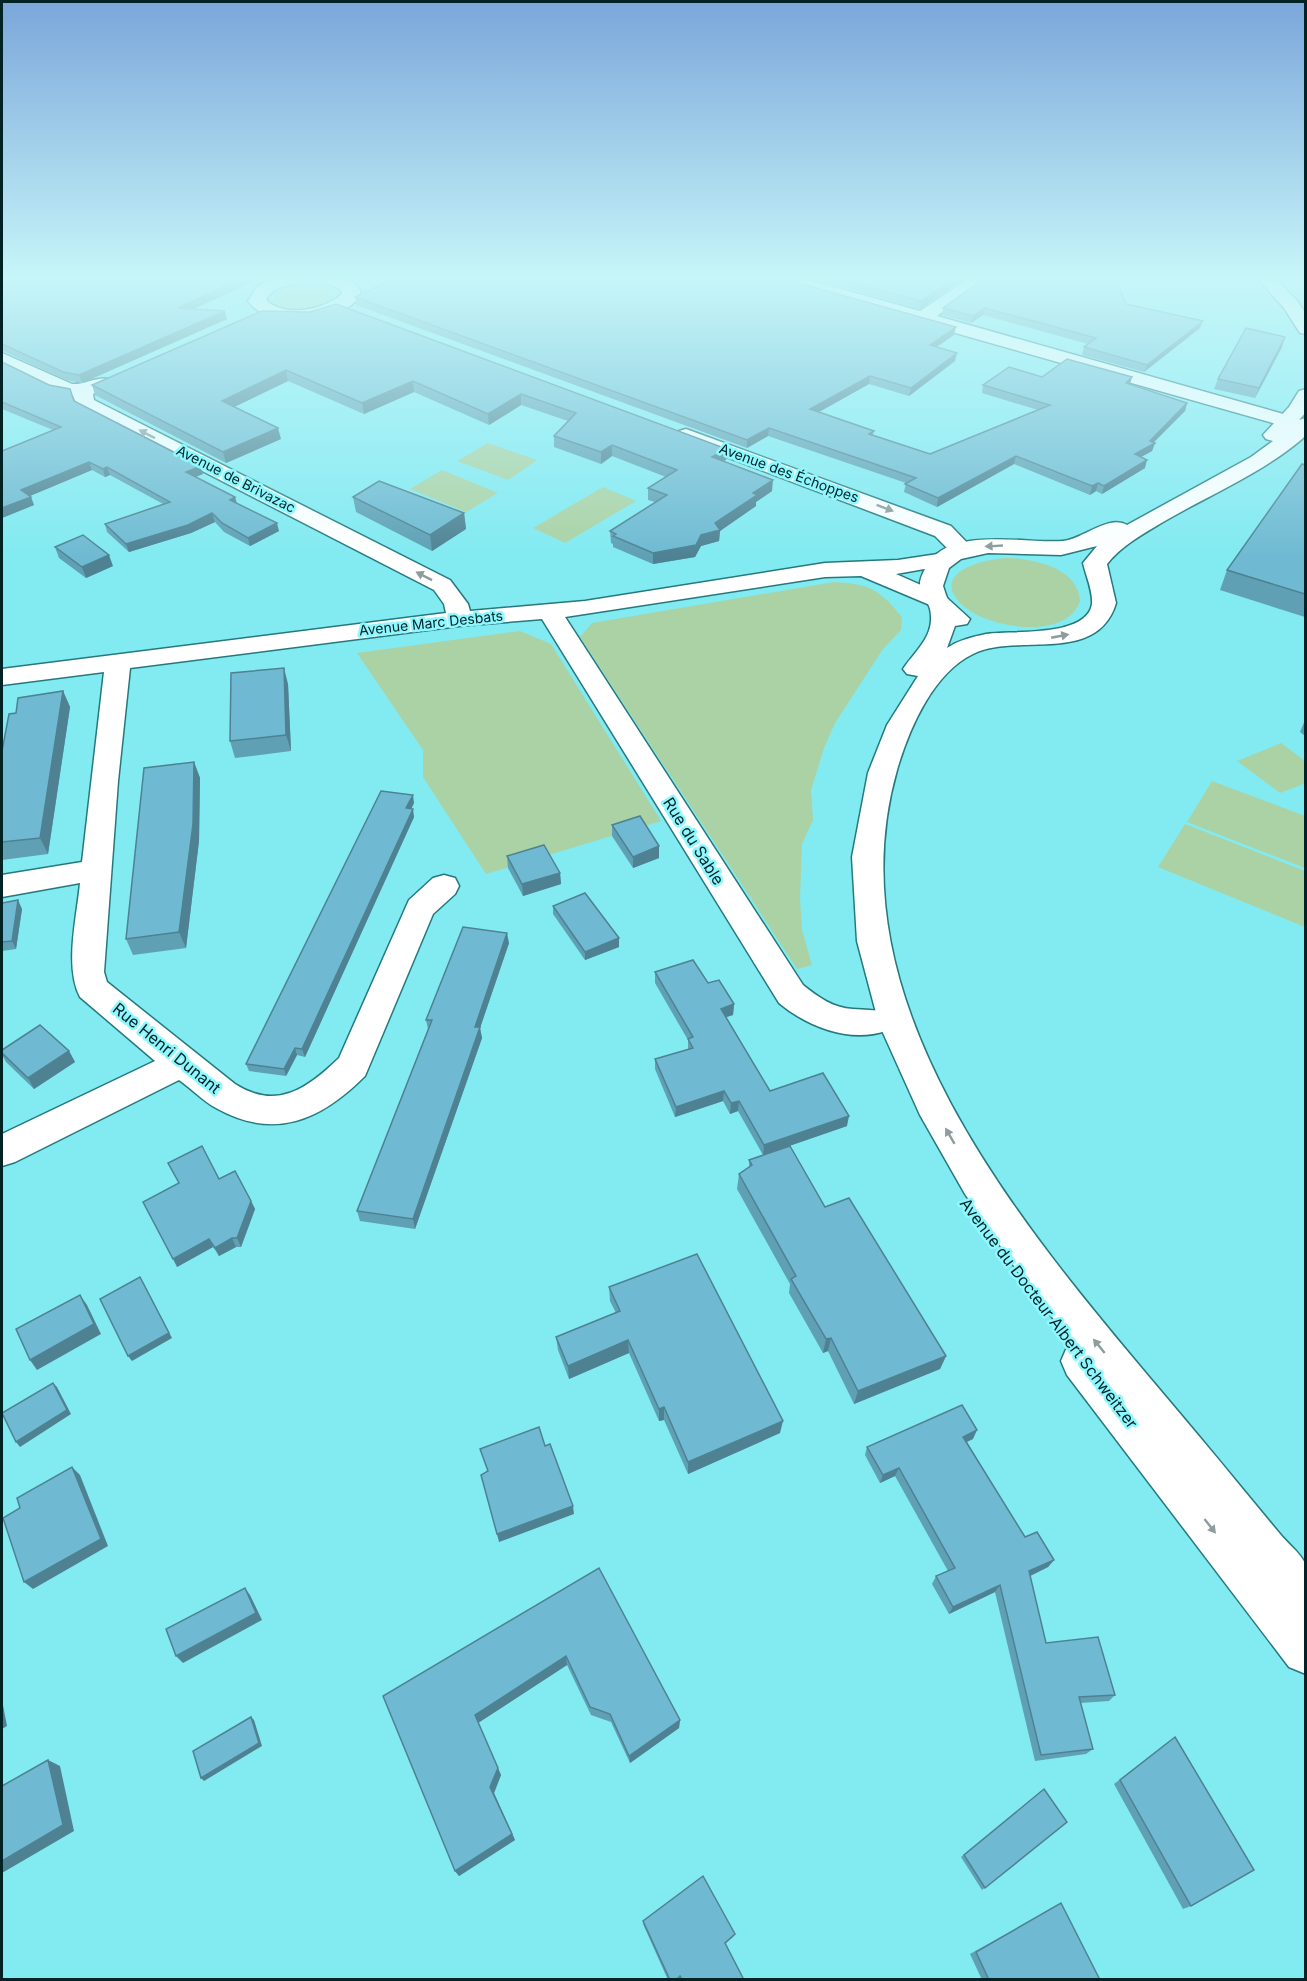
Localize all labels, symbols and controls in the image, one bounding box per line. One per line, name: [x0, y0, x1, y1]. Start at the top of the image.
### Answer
one-way arrow: [138, 429, 155, 439]
street label: Avenue des Échoppes: [717, 439, 861, 506]
street label: Avenue de Brivazac: [174, 441, 298, 516]
one-way arrow: [877, 504, 895, 514]
one-way arrow: [985, 541, 1004, 550]
one-way arrow: [415, 571, 432, 581]
street label: Avenue Marc Desbats: [358, 606, 504, 639]
one-way arrow: [1050, 631, 1069, 640]
street label: Rue du Sable: [659, 793, 729, 889]
street label: Rue Henri Dunant: [109, 998, 225, 1098]
one-way arrow: [945, 1128, 956, 1144]
street label: Avenue du Docteur Albert Schweitzer: [956, 1194, 1142, 1432]
one-way arrow: [1093, 1339, 1105, 1354]
one-way arrow: [1203, 1518, 1216, 1534]

